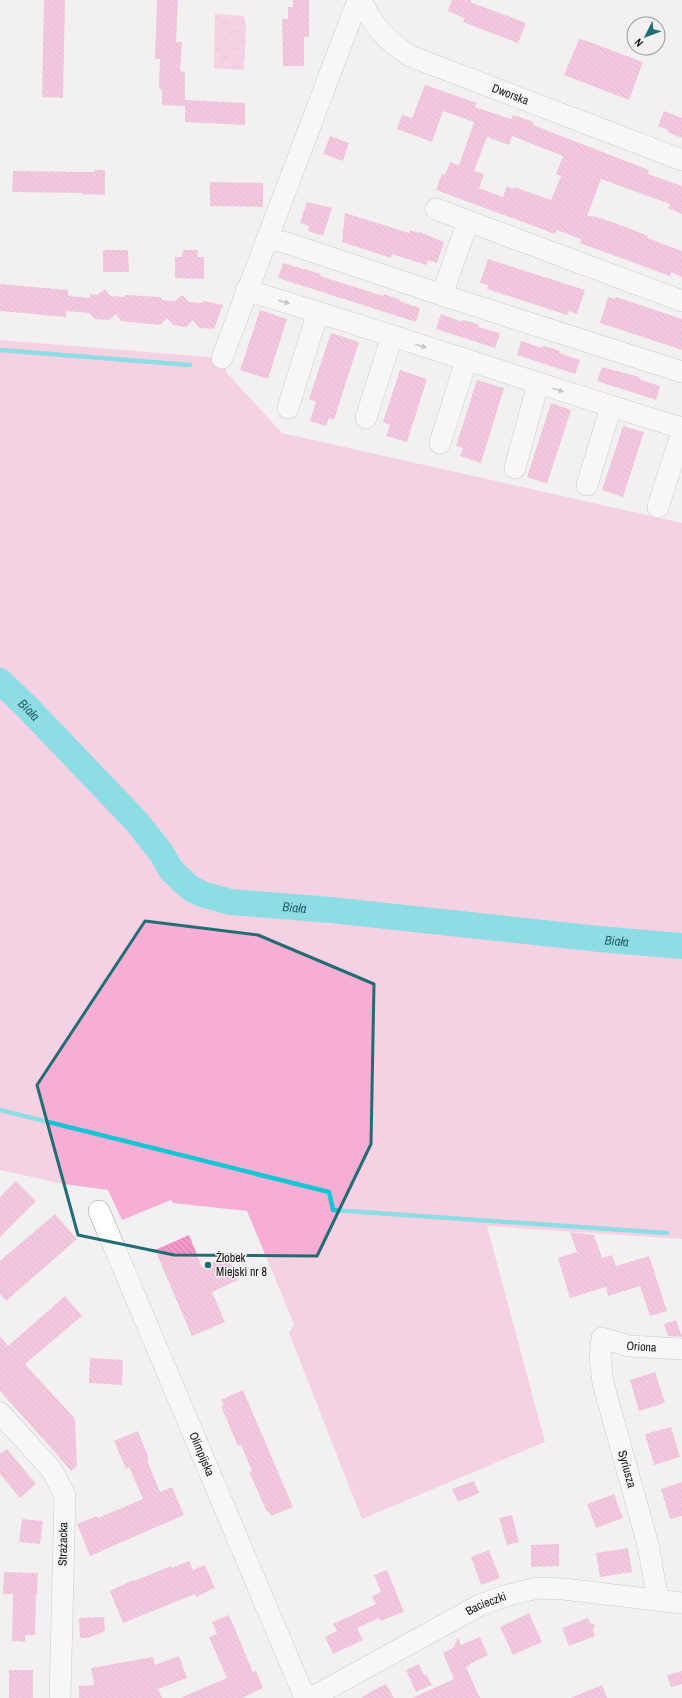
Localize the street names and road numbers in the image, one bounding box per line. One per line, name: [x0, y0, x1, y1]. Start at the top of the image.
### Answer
street label: Dworska: [490, 80, 532, 109]
street label: Oriona: [626, 1338, 658, 1356]
street label: Olimpijska: [185, 1430, 218, 1479]
street label: Syriusza: [614, 1448, 640, 1490]
street label: Strażacka: [55, 1521, 71, 1566]
street label: Bacieczki: [463, 1588, 509, 1619]

